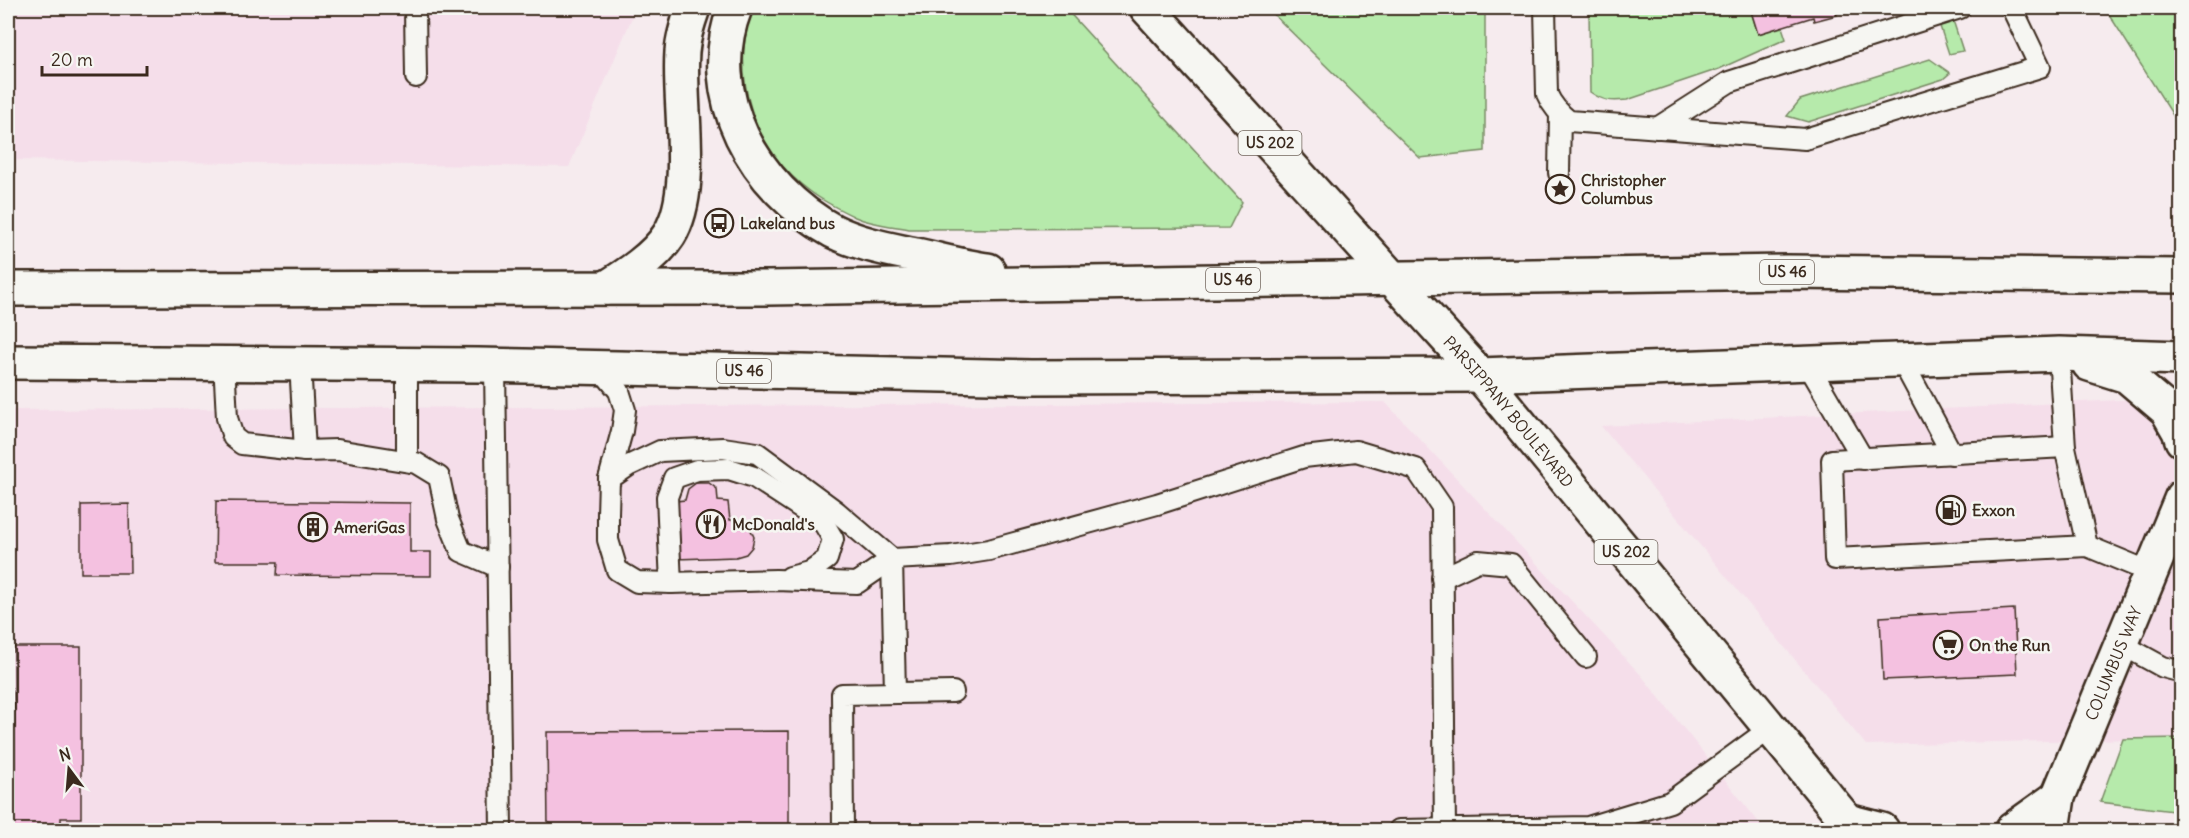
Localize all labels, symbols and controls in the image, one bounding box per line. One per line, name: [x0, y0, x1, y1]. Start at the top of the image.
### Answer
scale bar: [42, 39, 147, 77]
text: 20 m: [51, 48, 93, 71]
road number: US 202: [1238, 131, 1302, 155]
place label: Christopher Columbus: [1581, 170, 1667, 208]
place icon: Christopher Columbus: [1544, 173, 1576, 205]
bus stop icon: Lakeland bus: [703, 207, 735, 239]
place label: Lakeland bus: [740, 213, 835, 233]
road number: US 46: [1760, 260, 1814, 284]
road number: US 46: [1206, 268, 1260, 292]
street label: PARSIPPANY BOULEVARD: [1439, 332, 1578, 491]
road number: US 46: [717, 359, 771, 383]
fuel station icon: Exxon: [1935, 494, 1967, 526]
place label: Exxon: [1972, 500, 2015, 520]
restaurant icon: McDonald's: [695, 508, 727, 540]
building icon: AmeriGas: [297, 511, 329, 543]
place label: McDonald's: [732, 514, 815, 534]
place label: AmeriGas: [334, 517, 405, 537]
road number: US 202: [1594, 540, 1658, 564]
street label: COLUMBUS WAY: [2081, 603, 2146, 723]
supermarket icon: On the Run: [1932, 629, 1964, 661]
place label: On the Run: [1969, 635, 2050, 655]
north arrow: [39, 739, 99, 799]
text: N: [57, 743, 73, 766]

